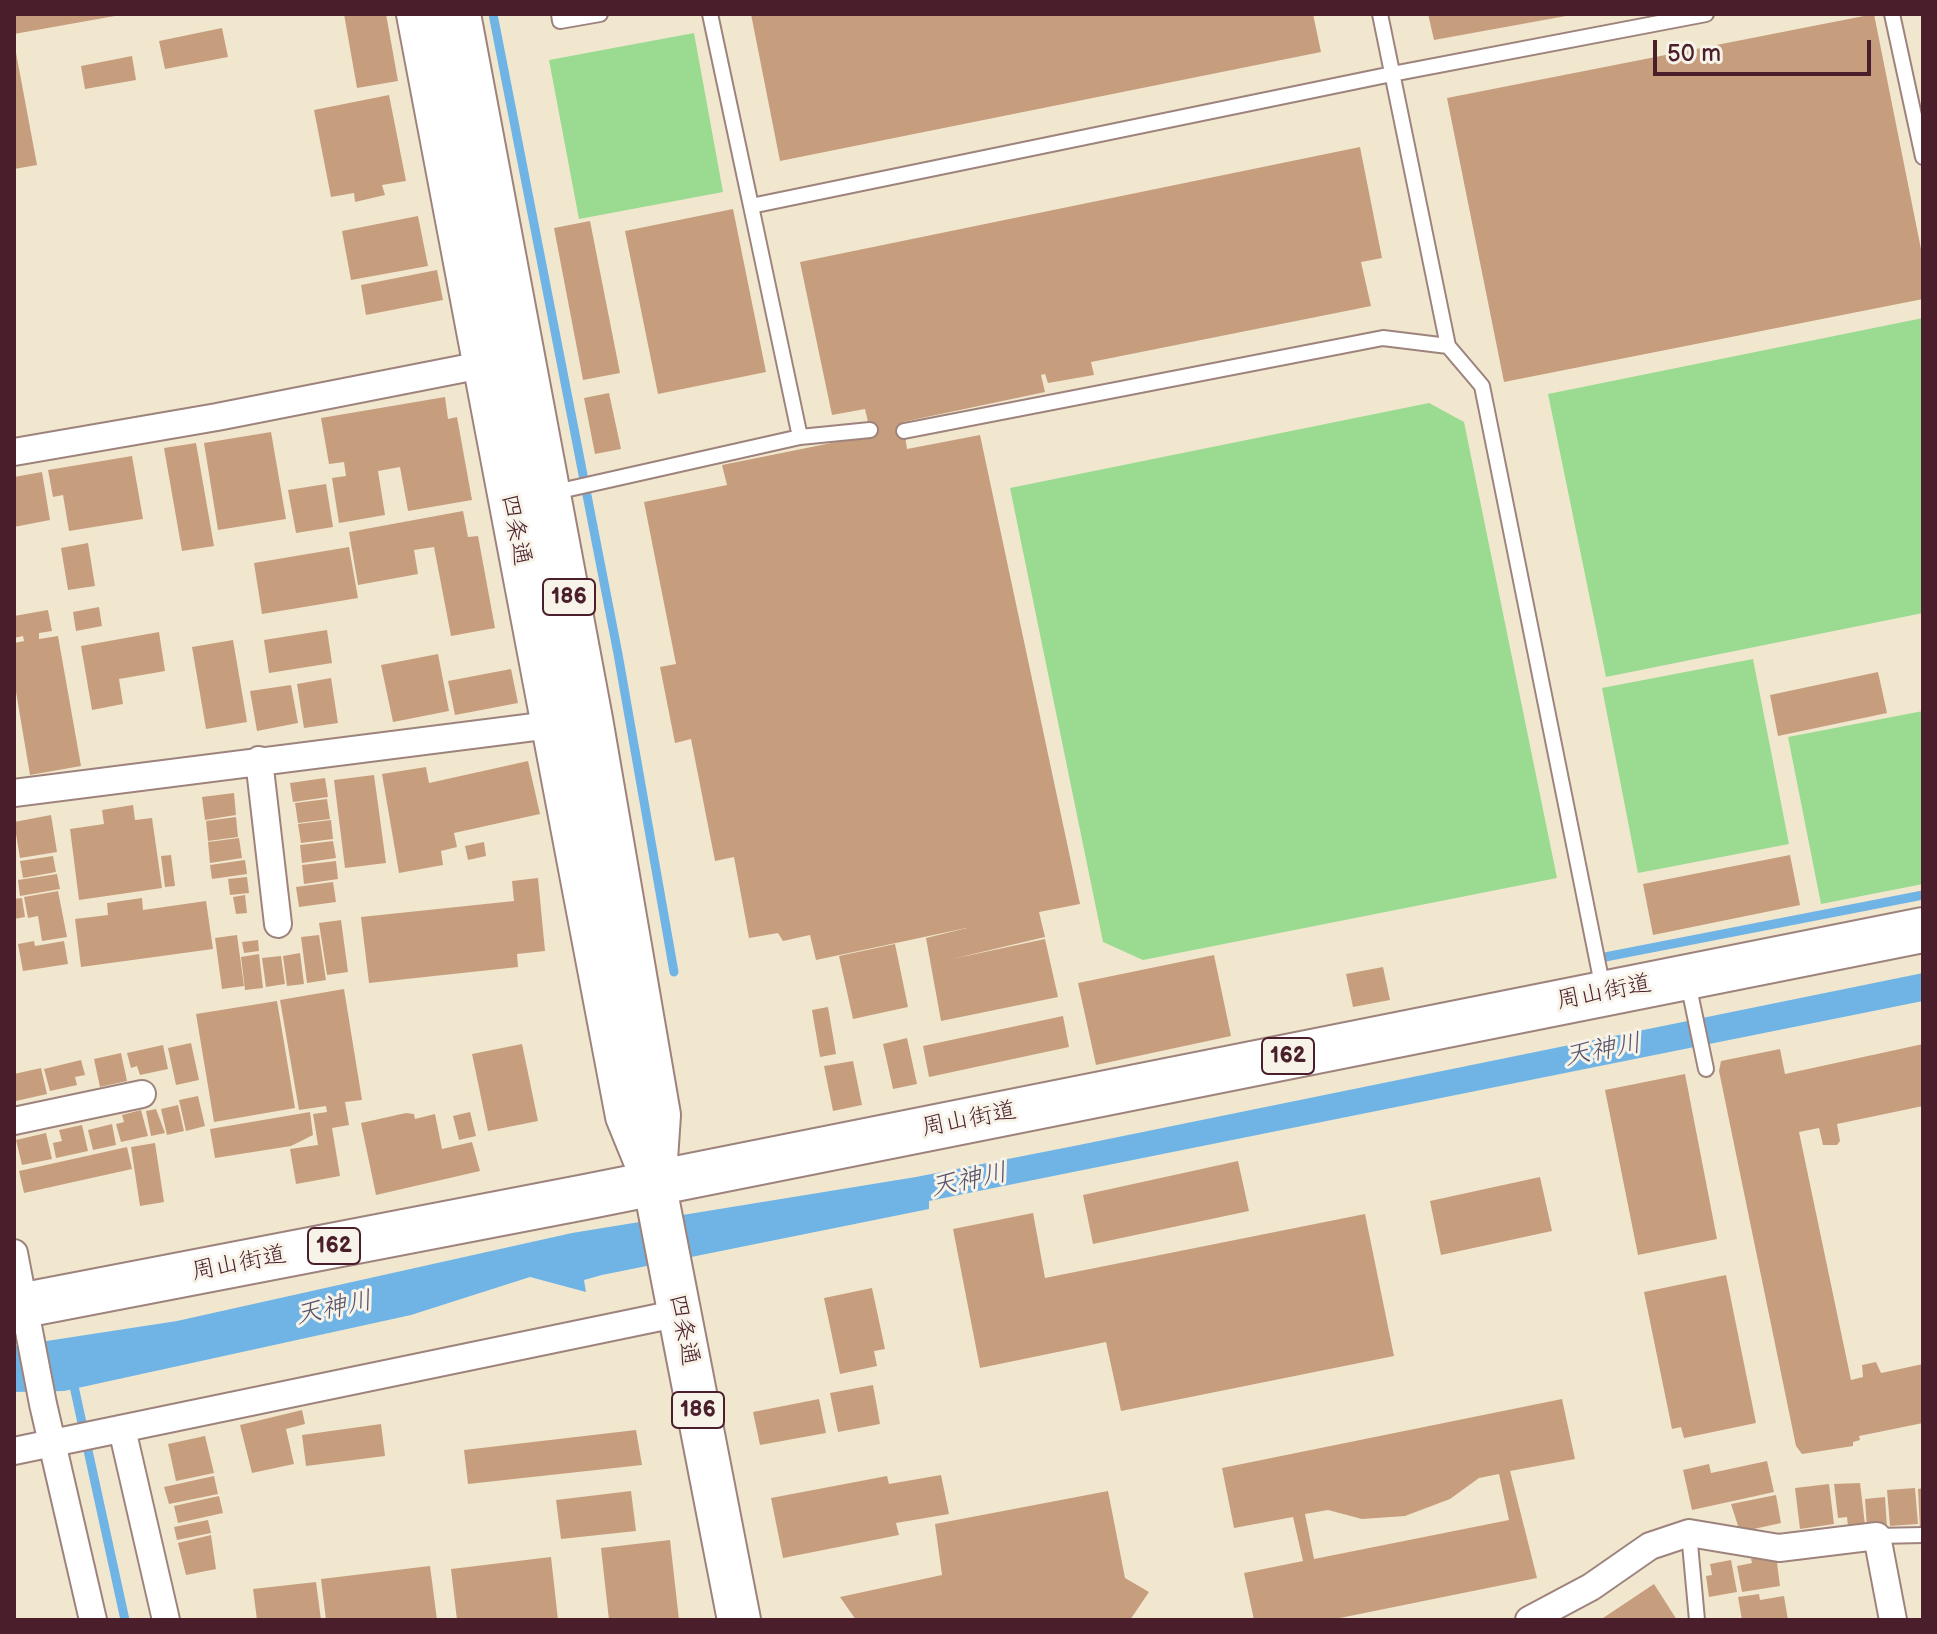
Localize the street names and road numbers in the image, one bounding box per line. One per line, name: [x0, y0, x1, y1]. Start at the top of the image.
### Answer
street label: 四条通: [494, 492, 536, 568]
road number: 186: [543, 579, 595, 615]
street label: 周山街道: [1554, 970, 1654, 1016]
road number: 162: [1262, 1038, 1314, 1074]
street label: 周山街道: [919, 1097, 1019, 1143]
road number: 162: [308, 1228, 360, 1264]
street label: 周山街道: [189, 1241, 289, 1287]
street label: 四条通: [662, 1292, 704, 1368]
road number: 186: [672, 1392, 724, 1428]

